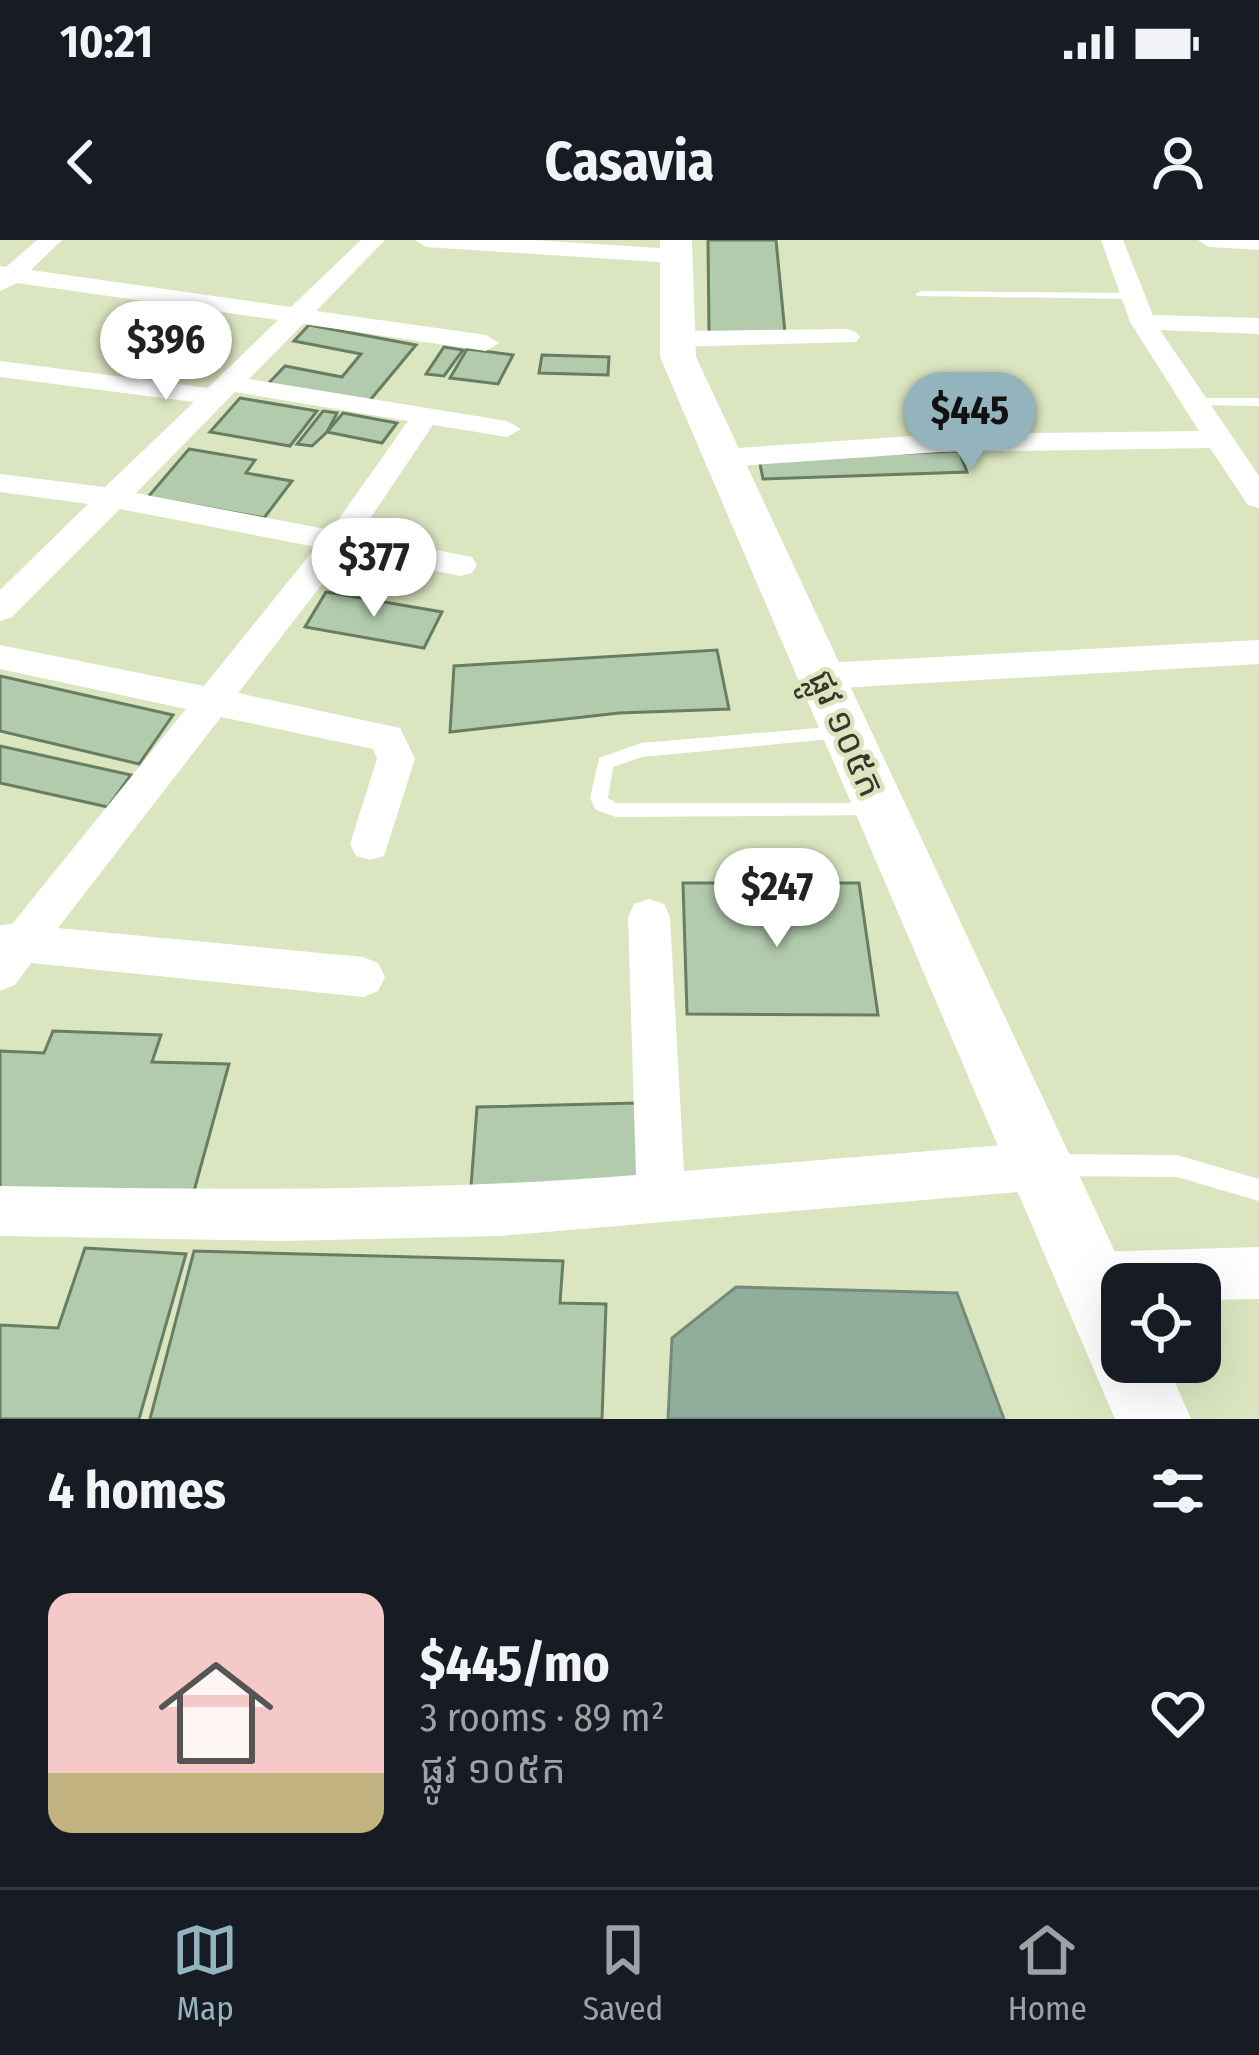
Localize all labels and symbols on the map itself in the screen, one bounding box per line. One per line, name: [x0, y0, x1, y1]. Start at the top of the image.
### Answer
pin: $396: [95, 301, 237, 403]
pin: $445: [899, 372, 1041, 474]
pin: $377: [303, 518, 445, 620]
street label: ផ្លូវ ១០៥ក: [790, 663, 894, 808]
pin: $247: [706, 848, 848, 950]

